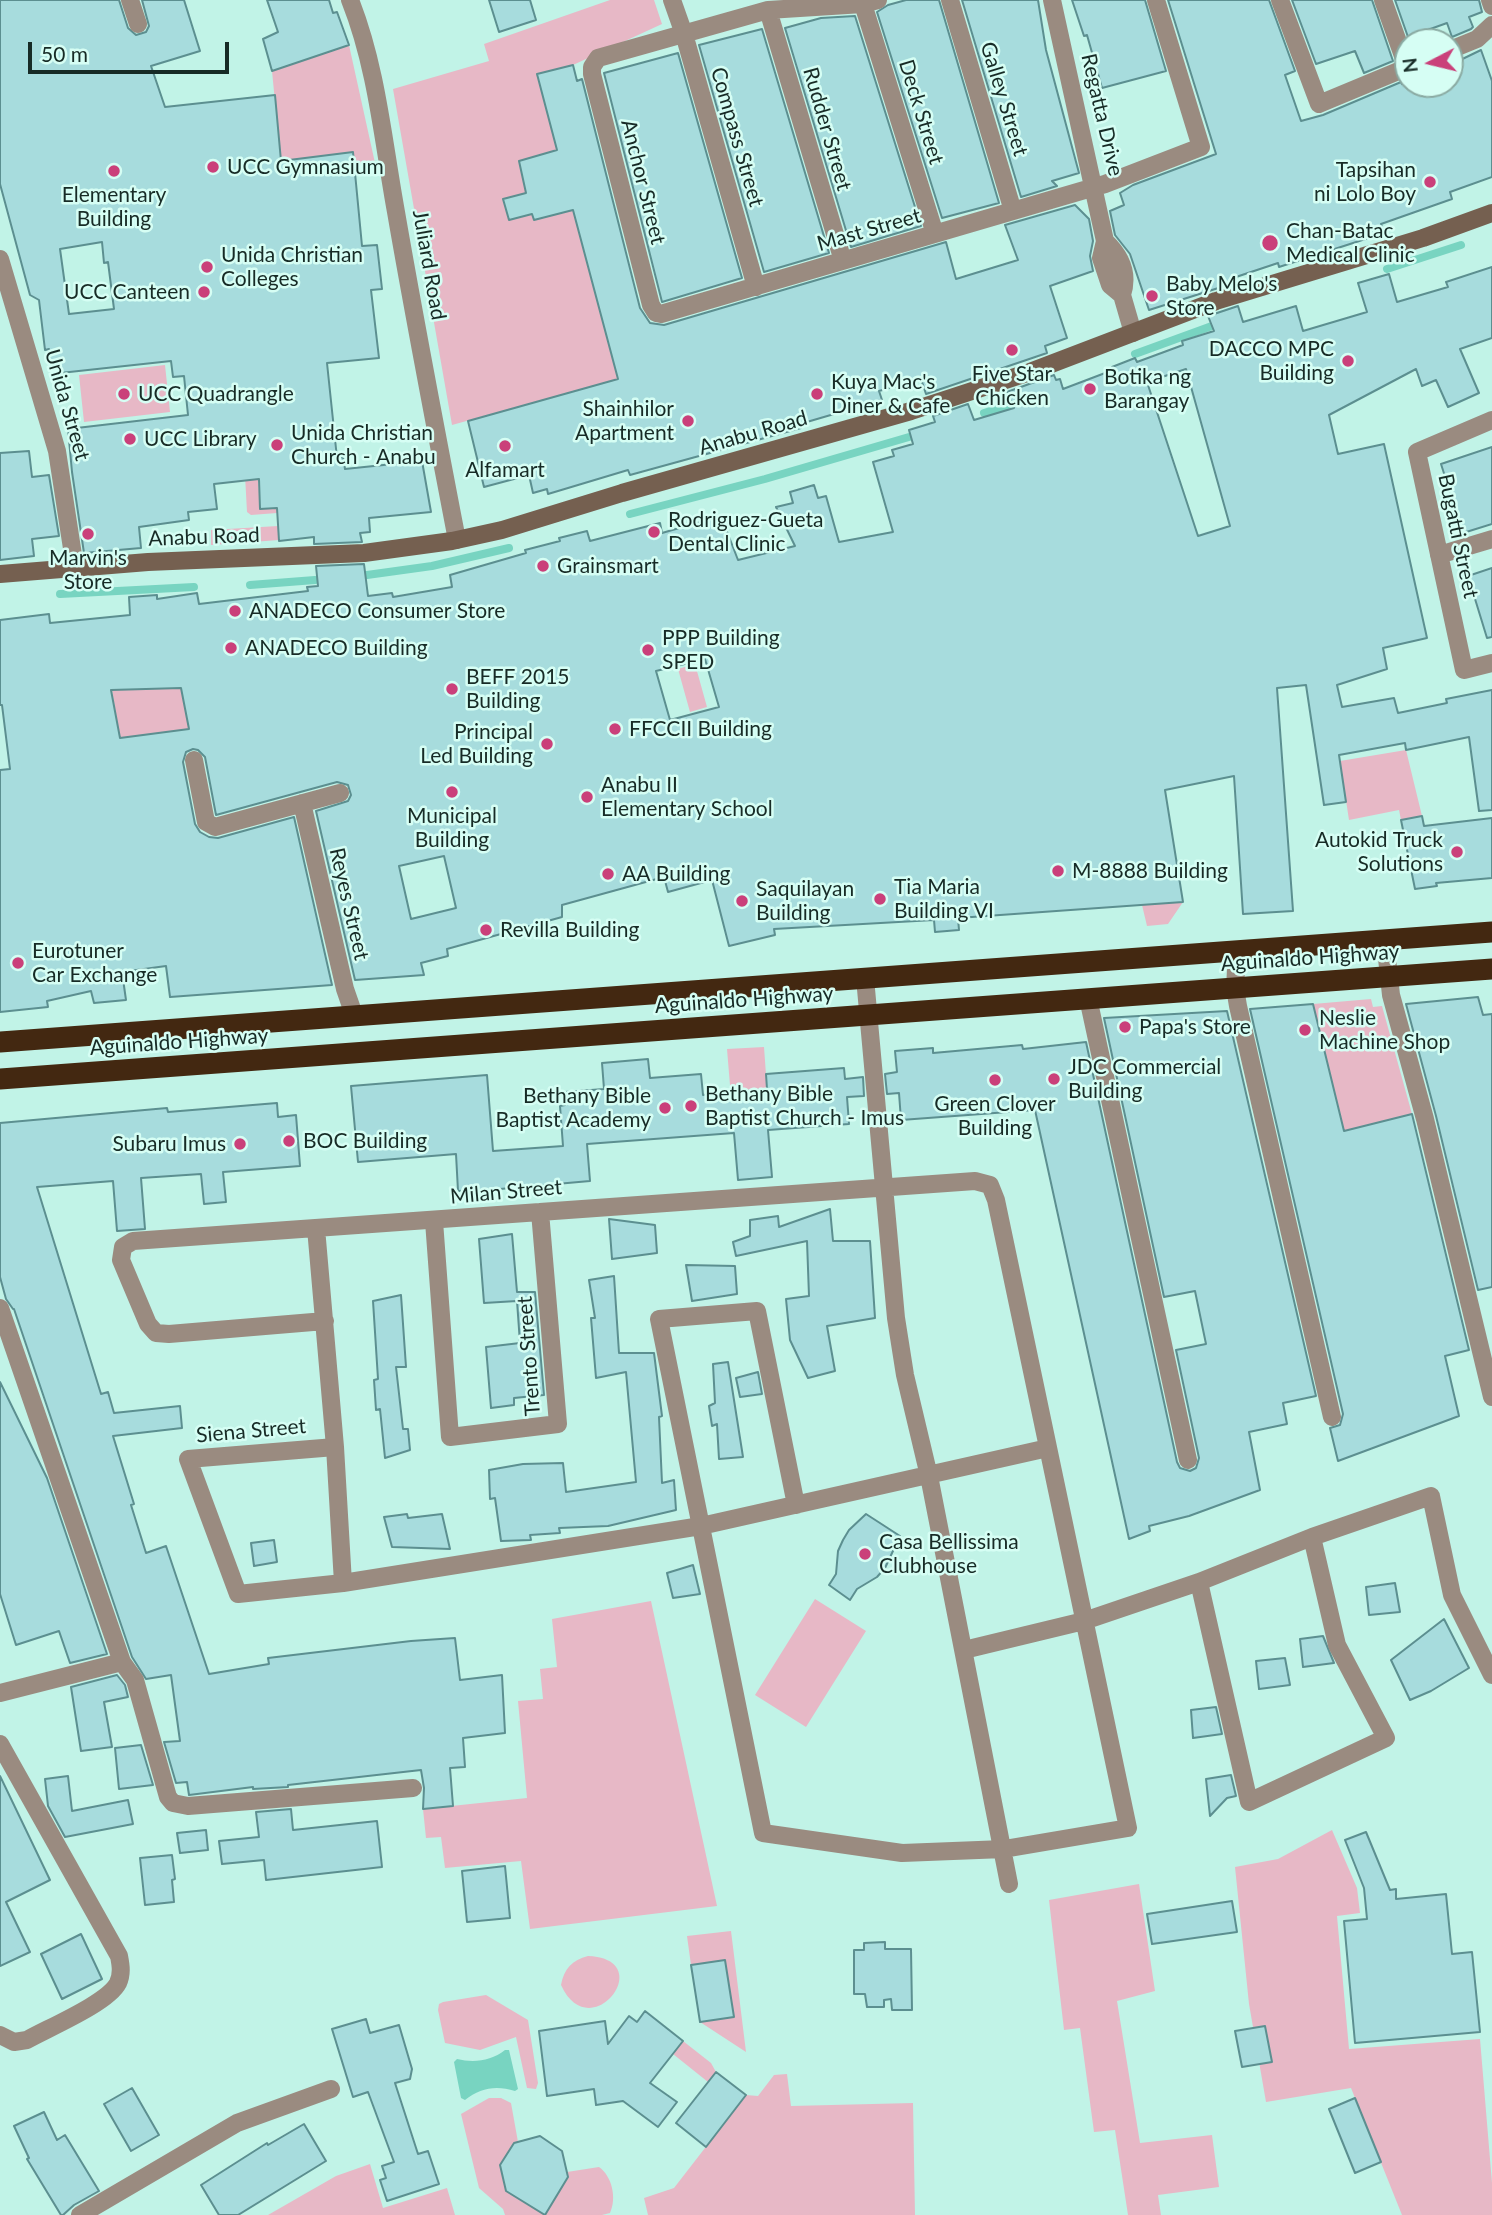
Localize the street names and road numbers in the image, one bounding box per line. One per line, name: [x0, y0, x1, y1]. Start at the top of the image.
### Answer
street label: Galley Street: [975, 39, 1033, 159]
street label: Regatta Drive: [1076, 51, 1128, 179]
street label: Deck Street: [893, 57, 949, 167]
street label: Compass Street: [705, 64, 769, 210]
street label: Rudder Street: [797, 64, 857, 194]
street label: Anchor Street: [615, 117, 671, 247]
street label: Mast Street: [814, 203, 924, 257]
street label: Juliard Road: [407, 208, 451, 322]
street label: Unida Street: [39, 346, 95, 464]
street label: Anabu Road: [696, 405, 810, 461]
street label: Bugatti Street: [1433, 472, 1483, 600]
street label: Anabu Road: [148, 522, 260, 552]
street label: Reyes Street: [324, 845, 374, 963]
street label: Aguinaldo Highway: [1220, 939, 1400, 977]
street label: Aguinaldo Highway: [654, 981, 834, 1019]
street label: Aguinaldo Highway: [89, 1023, 269, 1061]
street label: Milan Street: [449, 1175, 563, 1209]
street label: Trento Street: [512, 1295, 546, 1417]
street label: Siena Street: [195, 1414, 307, 1448]

